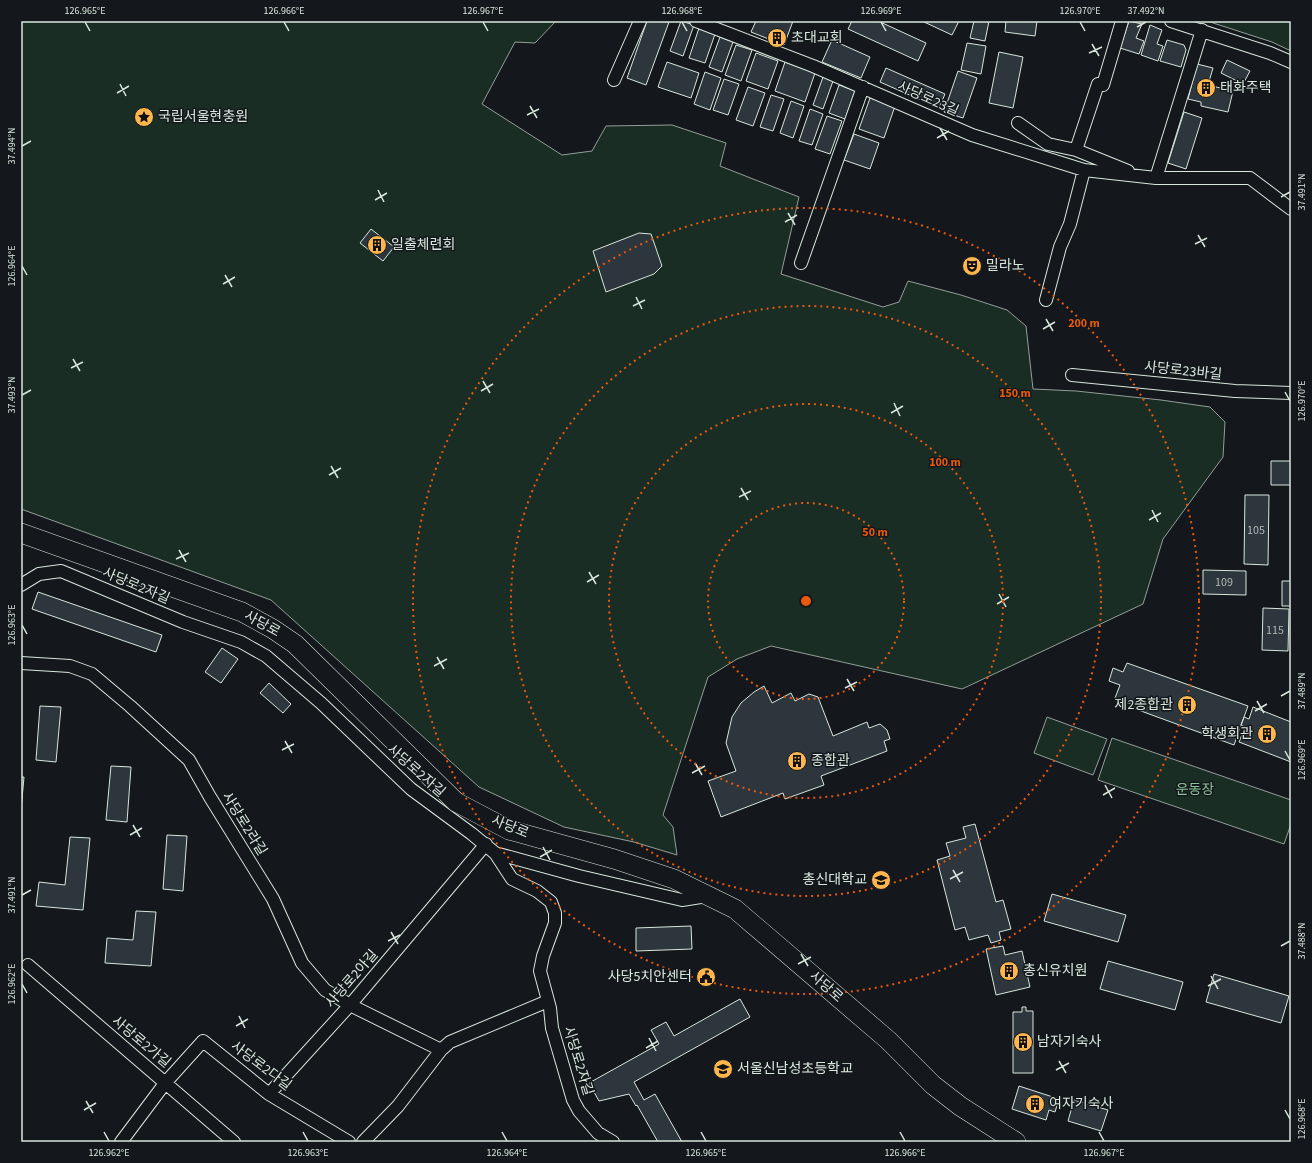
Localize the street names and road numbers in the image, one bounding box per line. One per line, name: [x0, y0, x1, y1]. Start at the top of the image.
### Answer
street label: 사당로23길: [894, 77, 962, 121]
street label: 사당로23바길: [1143, 357, 1223, 385]
street label: 사당로2자길: [99, 563, 173, 609]
street label: 사당로: [240, 606, 284, 642]
street label: 사당로2자길: [383, 740, 449, 802]
street label: 사당로2라길: [217, 788, 271, 860]
street label: 사당로: [488, 810, 532, 844]
street label: 사당로2아길: [321, 946, 383, 1012]
street label: 사당로: [805, 967, 847, 1007]
street label: 사당로2가길: [107, 1011, 175, 1073]
street label: 사당로2자길: [558, 1024, 598, 1098]
street label: 사당로2다길: [226, 1037, 296, 1095]

